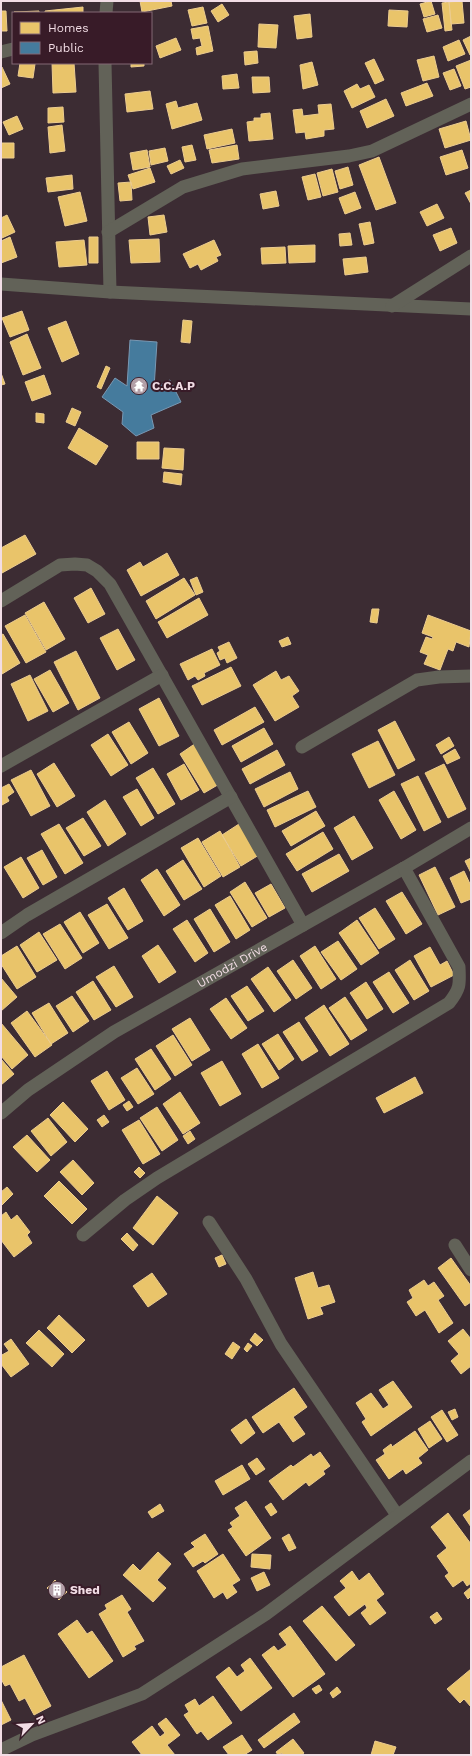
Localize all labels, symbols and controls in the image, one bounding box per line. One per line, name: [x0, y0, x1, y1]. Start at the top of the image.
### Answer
legend: [12, 12, 152, 64]
text: Homes: [48, 21, 89, 35]
text: Public: [48, 41, 84, 55]
temple icon: C.C.A.P: [129, 376, 149, 396]
place label: C.C.A.P: [152, 379, 195, 393]
street label: Umodzi Drive: [195, 940, 270, 990]
building icon: Shed: [47, 1580, 67, 1600]
place label: Shed: [70, 1583, 100, 1597]
north arrow: [12, 1704, 52, 1744]
text: N: [33, 1714, 48, 1726]

